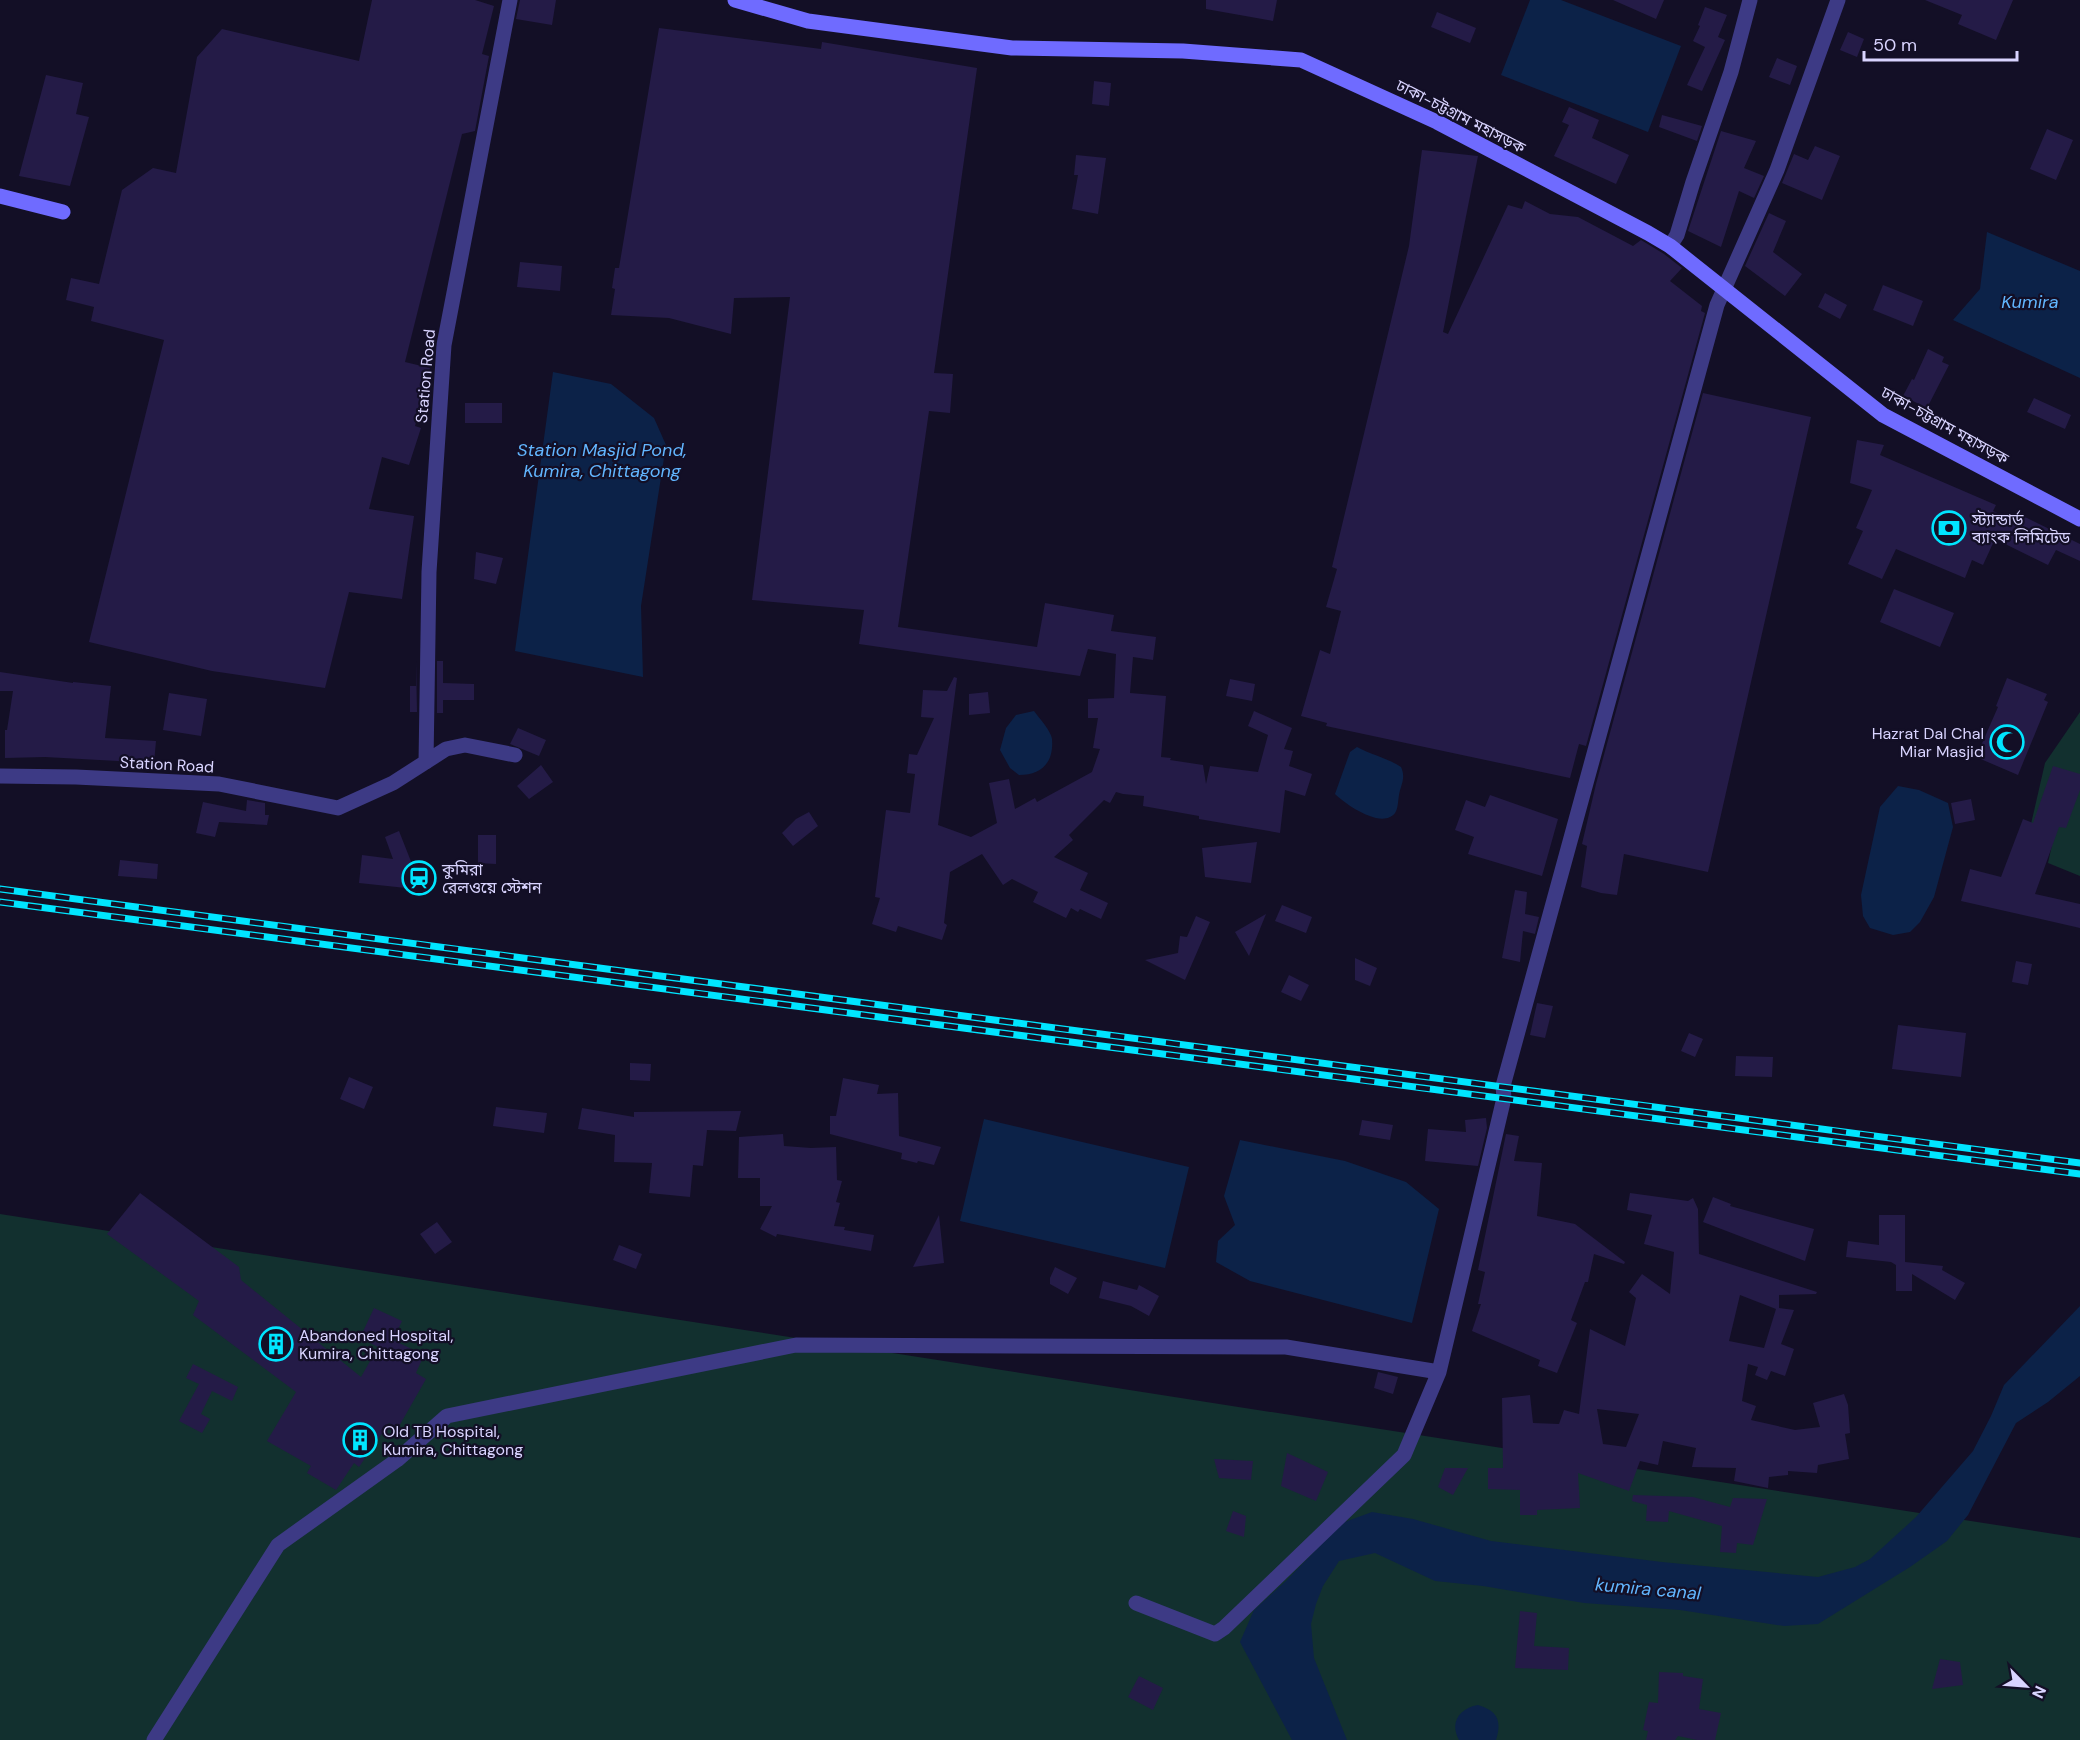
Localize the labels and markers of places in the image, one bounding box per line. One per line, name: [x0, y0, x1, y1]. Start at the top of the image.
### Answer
place label: স্ট্যান্ডার্ড ব্যাংক লিমিটেড: [1971, 509, 2071, 548]
bank icon: স্ট্যান্ডার্ড ব্যাংক লিমিটেড: [1931, 510, 1967, 546]
place label: Hazrat Dal Chal Miar Masjid: [1872, 723, 1984, 762]
mosque icon: Hazrat Dal Chal Miar Masjid: [1989, 724, 2025, 760]
place label: কুমিরা রেলওয়ে স্টেশন: [441, 859, 542, 898]
station icon: কুমিরা রেলওয়ে স্টেশন: [401, 860, 437, 896]
place label: Abandoned Hospital, Kumira, Chittagong: [299, 1325, 453, 1364]
building icon: Abandoned Hospital, Kumira, Chittagong: [258, 1326, 294, 1362]
place label: Old TB Hospital, Kumira, Chittagong: [383, 1421, 523, 1460]
building icon: Old TB Hospital, Kumira, Chittagong: [342, 1422, 378, 1458]

